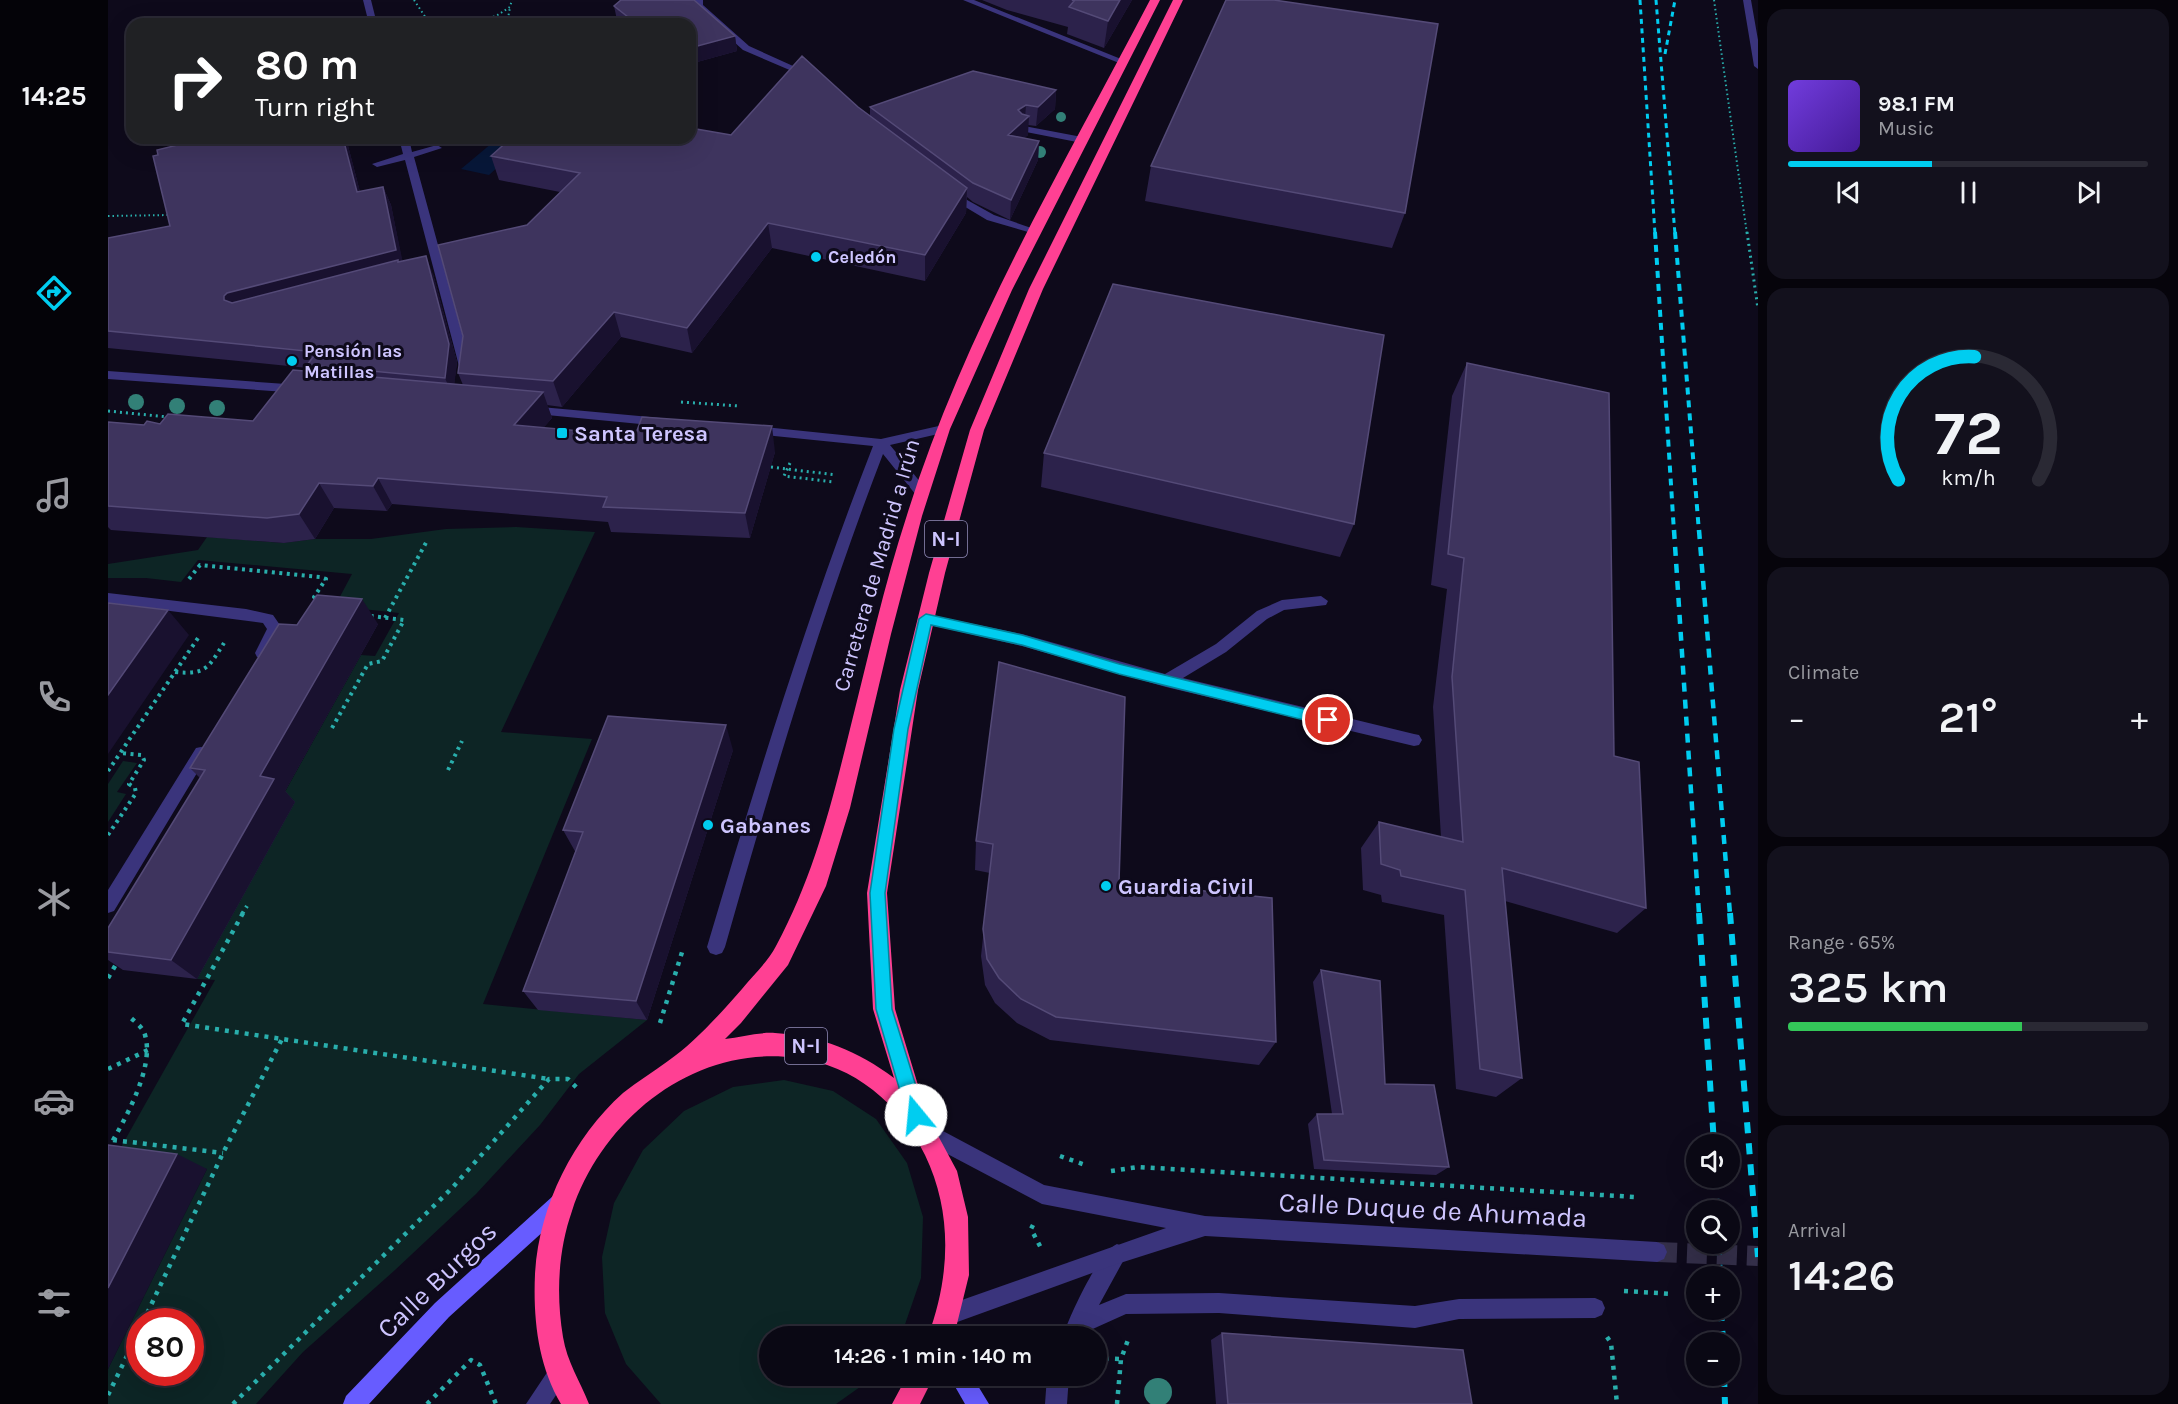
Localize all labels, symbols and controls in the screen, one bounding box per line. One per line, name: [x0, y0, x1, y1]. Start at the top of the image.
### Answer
text: 80 m: [255, 40, 359, 90]
icon: right: [156, 42, 234, 120]
text: 14:25: [21, 80, 87, 112]
text: Turn right: [255, 91, 375, 123]
text: 98.1 FM: [1878, 91, 1955, 117]
text: Music: [1878, 117, 1934, 140]
icon: previous: [1832, 176, 1865, 209]
icon: pause: [1952, 176, 1985, 209]
icon: next: [2072, 176, 2105, 209]
place label: Celedón: [828, 246, 896, 268]
marker: Celedón: [809, 250, 823, 264]
icon: directions: [33, 272, 75, 314]
place label: Pensión las Matillas: [304, 340, 402, 383]
marker: Pensión las Matillas: [285, 354, 299, 368]
text: 72: [1934, 397, 2002, 470]
place label: Santa Teresa: [574, 421, 708, 447]
marker: Santa Teresa: [555, 426, 569, 440]
street label: Carretera de Madrid a Irún: [828, 436, 926, 695]
text: km/h: [1941, 465, 1995, 490]
icon: music: [33, 474, 75, 516]
road number: N-I: [925, 521, 967, 557]
text: Climate: [1788, 661, 1859, 684]
icon: phone: [33, 676, 75, 718]
text: 21°: [1938, 691, 1998, 743]
pin: [1302, 694, 1353, 745]
text: −: [1788, 699, 1805, 737]
text: +: [2131, 699, 2148, 737]
icon: arrive: [1311, 703, 1344, 736]
place label: Gabanes: [720, 813, 811, 839]
marker: Gabanes: [701, 818, 715, 832]
place label: Guardia Civil: [1118, 874, 1254, 900]
icon: climate: [33, 878, 75, 920]
marker: Guardia Civil: [1099, 879, 1113, 893]
text: Range · 65%: [1788, 931, 1895, 954]
text: 325 km: [1788, 961, 1949, 1013]
road number: N-I: [785, 1028, 827, 1064]
icon: car: [33, 1080, 75, 1122]
position arrow: [884, 1083, 948, 1147]
map controls: [1686, 1134, 1740, 1386]
button: sound: [1686, 1134, 1740, 1188]
street label: Calle Duque de Ahumada: [1278, 1186, 1588, 1234]
button: search: [1686, 1200, 1740, 1254]
street label: Calle Burgos: [371, 1215, 503, 1345]
text: Arrival: [1788, 1219, 1847, 1242]
text: 14:26: [1788, 1249, 1896, 1301]
button: +: [1686, 1266, 1740, 1320]
icon: filters: [33, 1282, 75, 1324]
speed limit sign: 80: [126, 1308, 204, 1386]
button: −: [1686, 1332, 1740, 1386]
text: 14:26 · 1 min · 140 m: [834, 1343, 1032, 1369]

